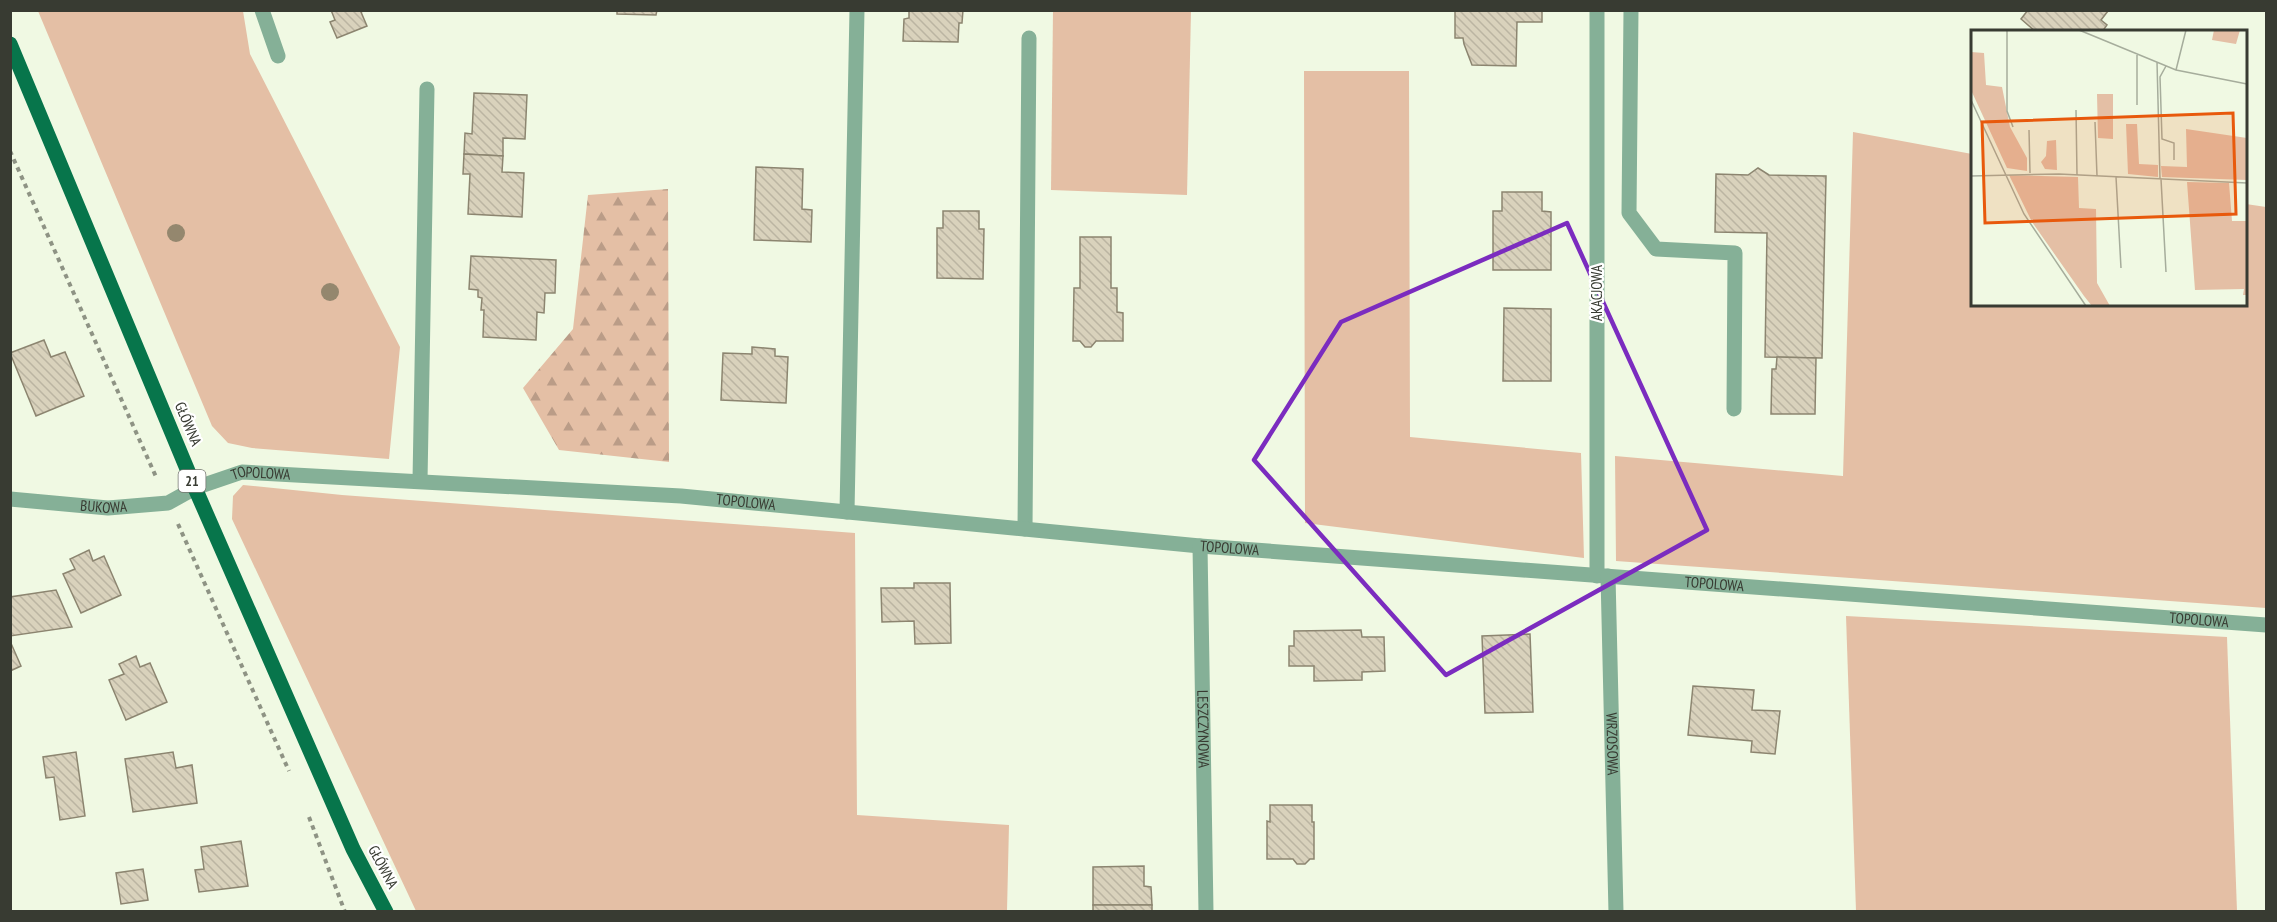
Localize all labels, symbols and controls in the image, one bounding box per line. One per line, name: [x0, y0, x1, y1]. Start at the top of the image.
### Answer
inset map: [1971, 30, 2247, 306]
street label: AKACJOWA: [1587, 264, 1606, 321]
street label: GŁÓWNA: [171, 399, 207, 450]
street label: TOPOLOWA: [228, 461, 292, 484]
road number: 21: [178, 470, 206, 492]
street label: TOPOLOWA: [715, 489, 777, 514]
street label: BUKOWA: [79, 495, 129, 517]
street label: TOPOLOWA: [1199, 536, 1261, 559]
street label: TOPOLOWA: [1684, 572, 1746, 595]
street label: TOPOLOWA: [2169, 608, 2230, 631]
street label: LESZCZYNOWA: [1193, 690, 1214, 769]
street label: WRZOSOWA: [1602, 712, 1623, 776]
street label: GŁÓWNA: [364, 842, 403, 892]

